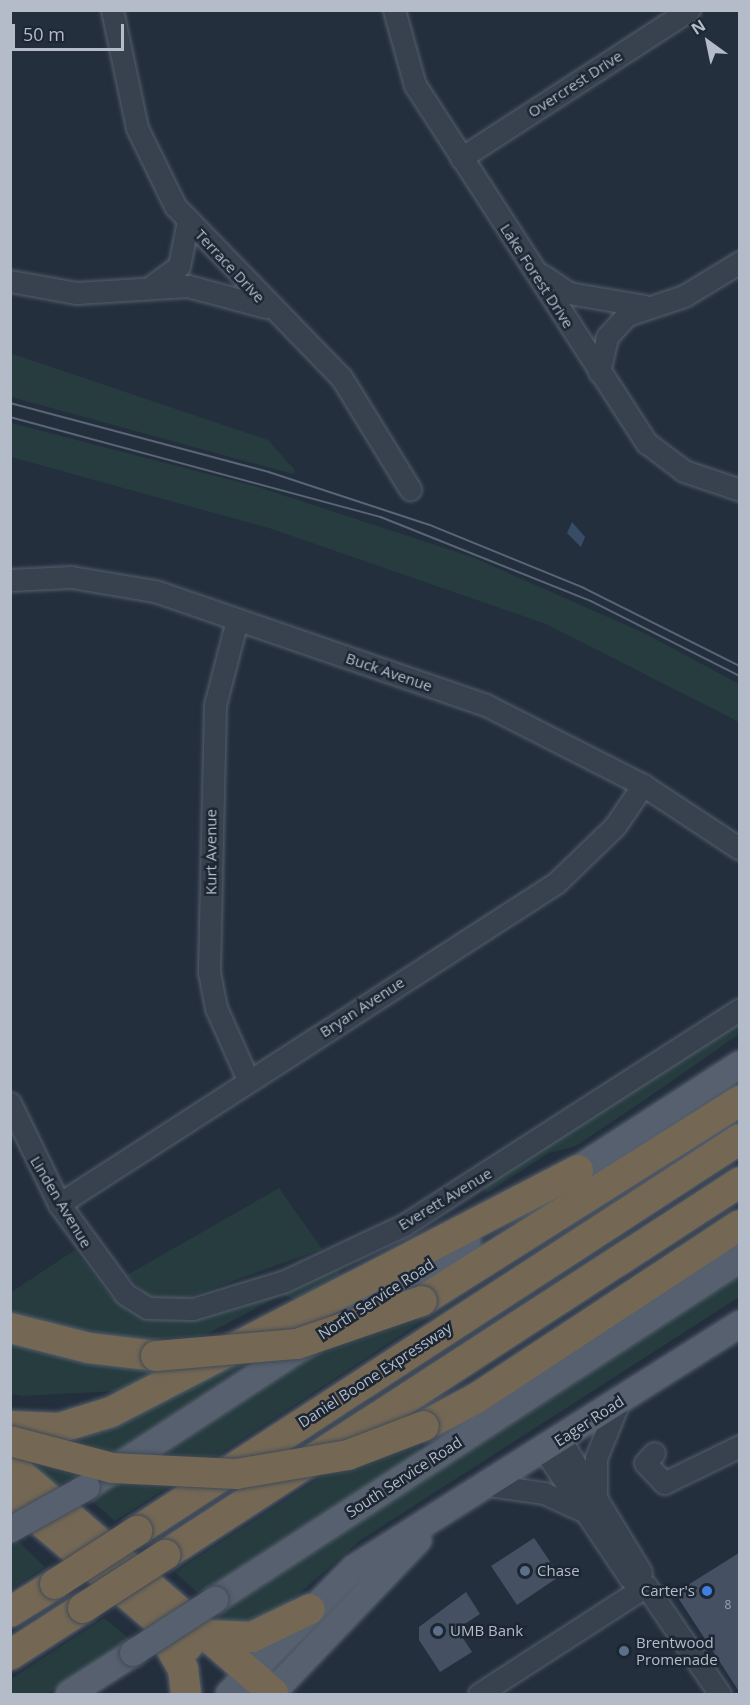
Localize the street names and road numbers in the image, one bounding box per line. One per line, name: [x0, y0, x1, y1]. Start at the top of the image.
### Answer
street label: Overcrest Drive: [525, 47, 625, 121]
street label: Lake Forest Drive: [497, 220, 577, 332]
street label: Terrace Drive: [192, 226, 268, 306]
street label: Buck Avenue: [343, 649, 435, 695]
street label: Kurt Avenue: [202, 809, 220, 895]
street label: Bryan Avenue: [316, 973, 408, 1041]
street label: Linden Avenue: [27, 1153, 95, 1251]
street label: Everett Avenue: [395, 1164, 495, 1234]
street label: North Service Road: [315, 1255, 437, 1343]
street label: Daniel Boone Expressway: [295, 1319, 455, 1431]
street label: Eager Road: [551, 1392, 627, 1450]
street label: South Service Road: [343, 1433, 465, 1521]

